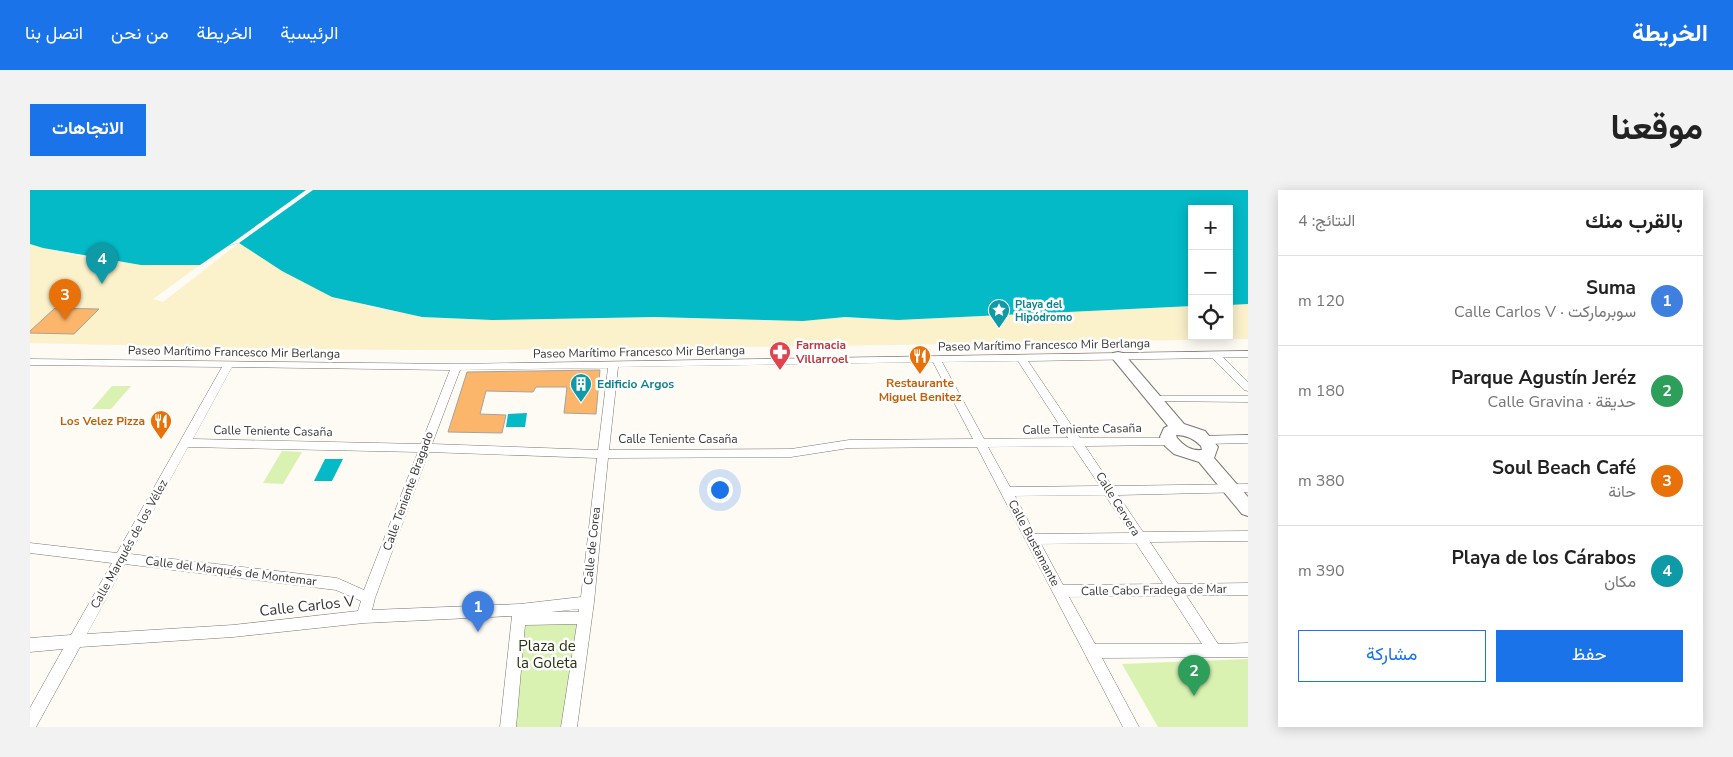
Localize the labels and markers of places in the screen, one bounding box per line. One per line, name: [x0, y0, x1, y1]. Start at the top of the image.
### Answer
pin: 4: [86, 243, 118, 284]
pin: 3: [49, 279, 81, 320]
place label: Playa del Hipódromo: [1015, 297, 1072, 325]
place icon: Playa del Hipódromo: [987, 298, 1011, 329]
place label: Farmacia Villarroel: [795, 337, 849, 367]
pharmacy icon: Farmacia Villarroel: [768, 340, 792, 371]
restaurant icon: Restaurante Miguel Benitez: [908, 344, 932, 375]
building icon: Edificio Argos: [569, 372, 593, 403]
place label: Restaurante Miguel Benitez: [879, 375, 962, 405]
place label: Edificio Argos: [597, 376, 674, 392]
restaurant icon: Los Velez Pizza: [149, 409, 173, 440]
place label: Los Velez Pizza: [60, 413, 145, 429]
pin: 1: [462, 591, 494, 632]
pin: 2: [1178, 655, 1210, 696]

